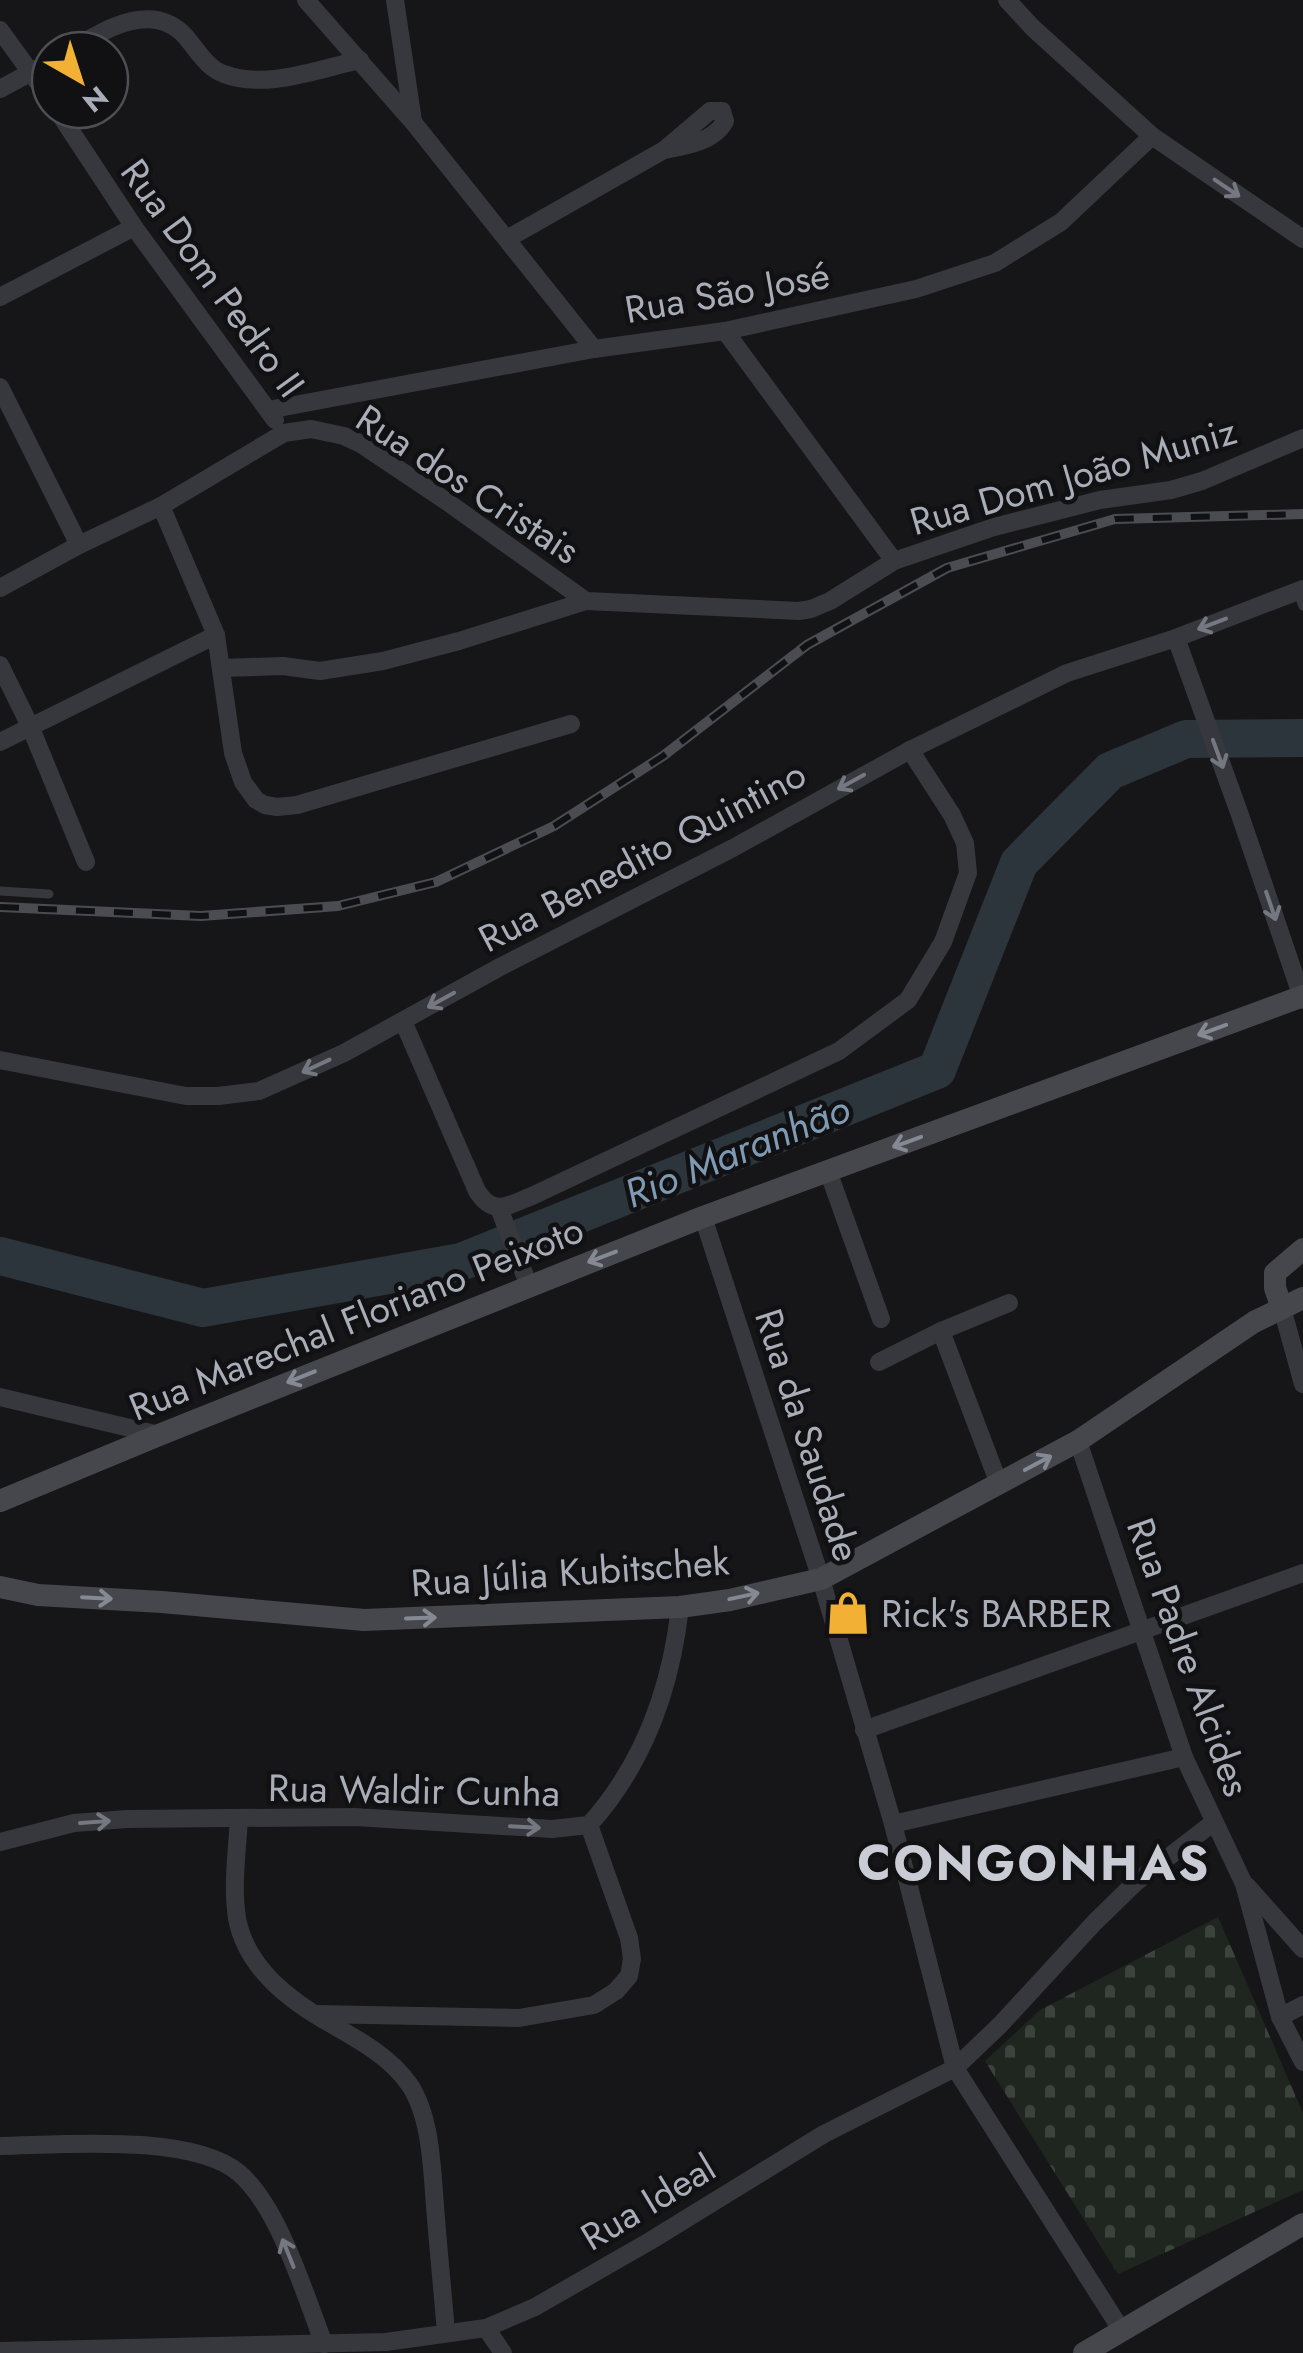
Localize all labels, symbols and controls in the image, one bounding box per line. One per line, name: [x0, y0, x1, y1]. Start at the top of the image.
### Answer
north arrow: [30, 30, 130, 130]
text: N: [74, 76, 117, 122]
street label: Rua Dom Pedro II: [108, 147, 318, 409]
one-way arrow: [1212, 177, 1240, 198]
street label: Rua São José: [620, 247, 834, 337]
street label: Rua dos Cristais: [345, 391, 591, 577]
street label: Rua Dom João Muniz: [903, 403, 1243, 549]
one-way arrow: [1197, 617, 1228, 635]
one-way arrow: [1210, 737, 1228, 768]
street label: Rua Benedito Quintino: [469, 746, 815, 966]
one-way arrow: [837, 773, 867, 793]
one-way arrow: [1263, 889, 1281, 921]
one-way arrow: [426, 991, 456, 1011]
one-way arrow: [1197, 1022, 1228, 1040]
one-way arrow: [302, 1057, 332, 1076]
water label: Rio Maranhão: [616, 1080, 858, 1222]
one-way arrow: [892, 1134, 923, 1152]
street label: Rua Marechal Floriano Peixoto: [121, 1202, 591, 1434]
one-way arrow: [588, 1249, 618, 1267]
street label: Rua da Saudade: [741, 1302, 875, 1568]
one-way arrow: [286, 1370, 316, 1388]
one-way arrow: [1023, 1452, 1053, 1472]
street label: Rua Padre Alcides: [1113, 1510, 1265, 1804]
street label: Rua Júlia Kubitschek: [409, 1533, 731, 1611]
one-way arrow: [728, 1586, 760, 1605]
place label: Rick's BARBER: [881, 1586, 1111, 1641]
one-way arrow: [80, 1589, 112, 1608]
shop icon: Rick's BARBER: [824, 1589, 872, 1637]
one-way arrow: [404, 1609, 436, 1628]
street label: Rua Waldir Cunha: [268, 1760, 560, 1820]
one-way arrow: [79, 1812, 111, 1831]
one-way arrow: [508, 1818, 540, 1837]
district label: CONGONHAS: [857, 1829, 1211, 1898]
street label: Rua Ideal: [570, 2140, 726, 2264]
one-way arrow: [278, 2238, 296, 2269]

